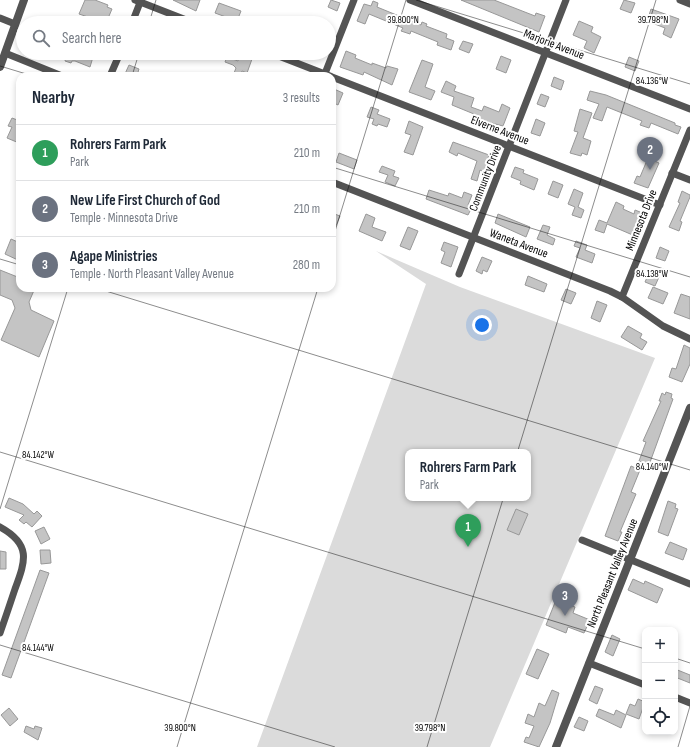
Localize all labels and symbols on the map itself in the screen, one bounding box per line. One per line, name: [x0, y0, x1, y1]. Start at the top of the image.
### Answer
text: 39.800°N: [387, 14, 419, 26]
text: 39.798°N: [638, 14, 668, 26]
street label: Marjorie Avenue: [521, 26, 587, 63]
text: 84.136°W: [636, 75, 669, 87]
street label: Elverne Avenue: [469, 112, 531, 148]
pin: 2: [637, 137, 663, 170]
street label: Community Drive: [466, 143, 505, 213]
street label: Minnesota Drive: [622, 187, 661, 253]
street label: Waneta Avenue: [487, 225, 550, 262]
text: 84.138°W: [636, 268, 669, 280]
your location: [472, 315, 492, 335]
text: 84.142°W: [22, 449, 55, 461]
text: 84.140°W: [636, 461, 669, 473]
pin: 1: [455, 514, 481, 547]
street label: North Pleasant Valley Avenue: [584, 516, 641, 630]
pin: 3: [552, 583, 578, 616]
text: 84.144°W: [22, 642, 54, 654]
text: 39.800°N: [164, 722, 196, 734]
text: 39.798°N: [415, 722, 445, 734]

